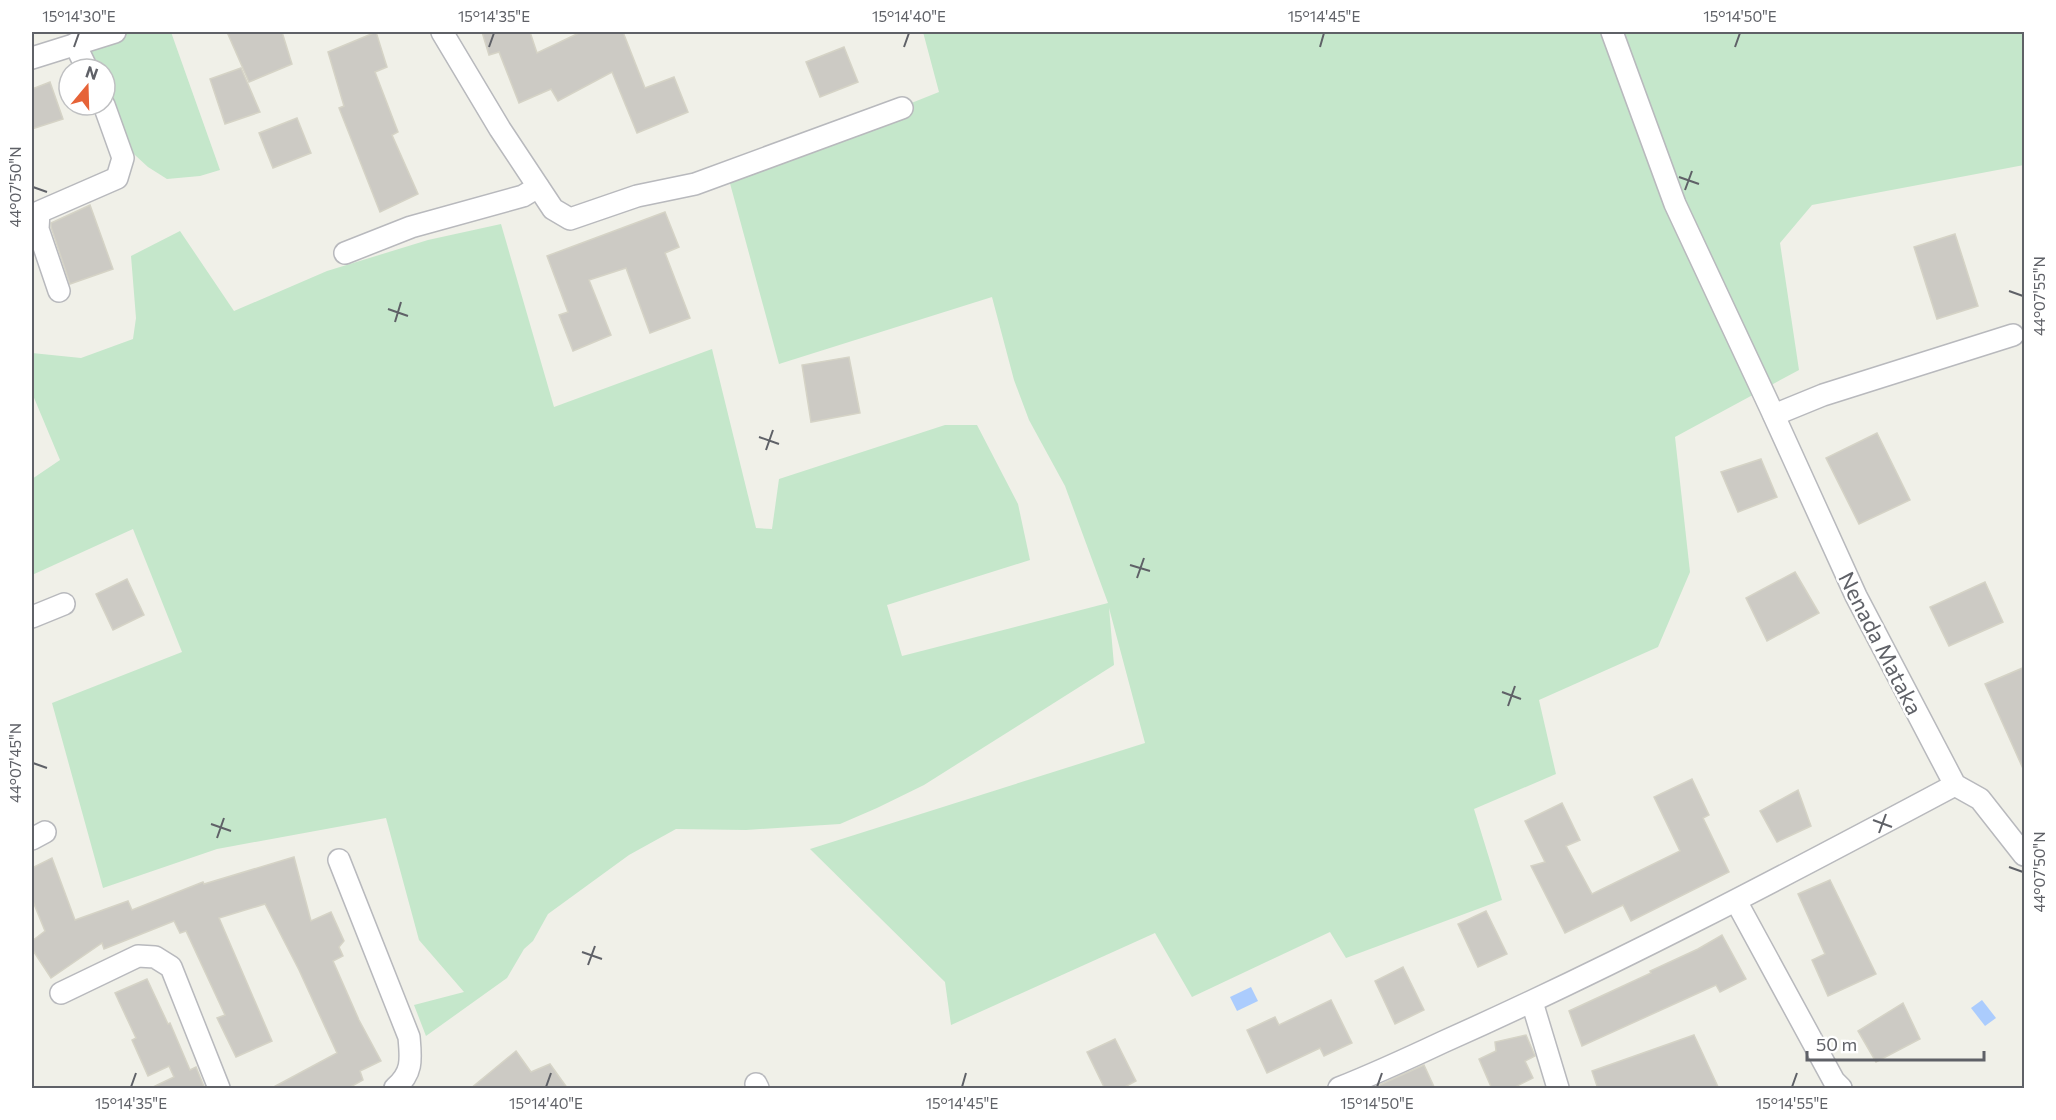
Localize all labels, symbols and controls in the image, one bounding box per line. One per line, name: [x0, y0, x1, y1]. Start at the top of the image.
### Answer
text: 15°14'30"E: [42, 7, 116, 25]
text: 15°14'35"E: [458, 7, 530, 25]
text: 15°14'40"E: [872, 7, 946, 25]
text: 15°14'45"E: [1288, 7, 1360, 25]
text: 15°14'50"E: [1703, 7, 1777, 25]
north arrow: [57, 57, 117, 117]
text: N: [83, 61, 101, 83]
text: 44°07'50"N: [6, 147, 24, 228]
text: 44°07'55"N: [2030, 256, 2048, 336]
street label: Nenada Mataka: [1833, 567, 1929, 719]
text: 44°07'45"N: [6, 723, 24, 803]
text: 44°07'50"N: [2030, 832, 2048, 913]
scale bar: [1807, 1024, 1984, 1062]
text: 50 m: [1816, 1033, 1857, 1055]
text: 15°14'35"E: [95, 1094, 167, 1112]
text: 15°14'40"E: [509, 1094, 583, 1112]
text: 15°14'45"E: [926, 1094, 998, 1112]
text: 15°14'50"E: [1340, 1094, 1414, 1112]
text: 15°14'55"E: [1756, 1094, 1828, 1112]

